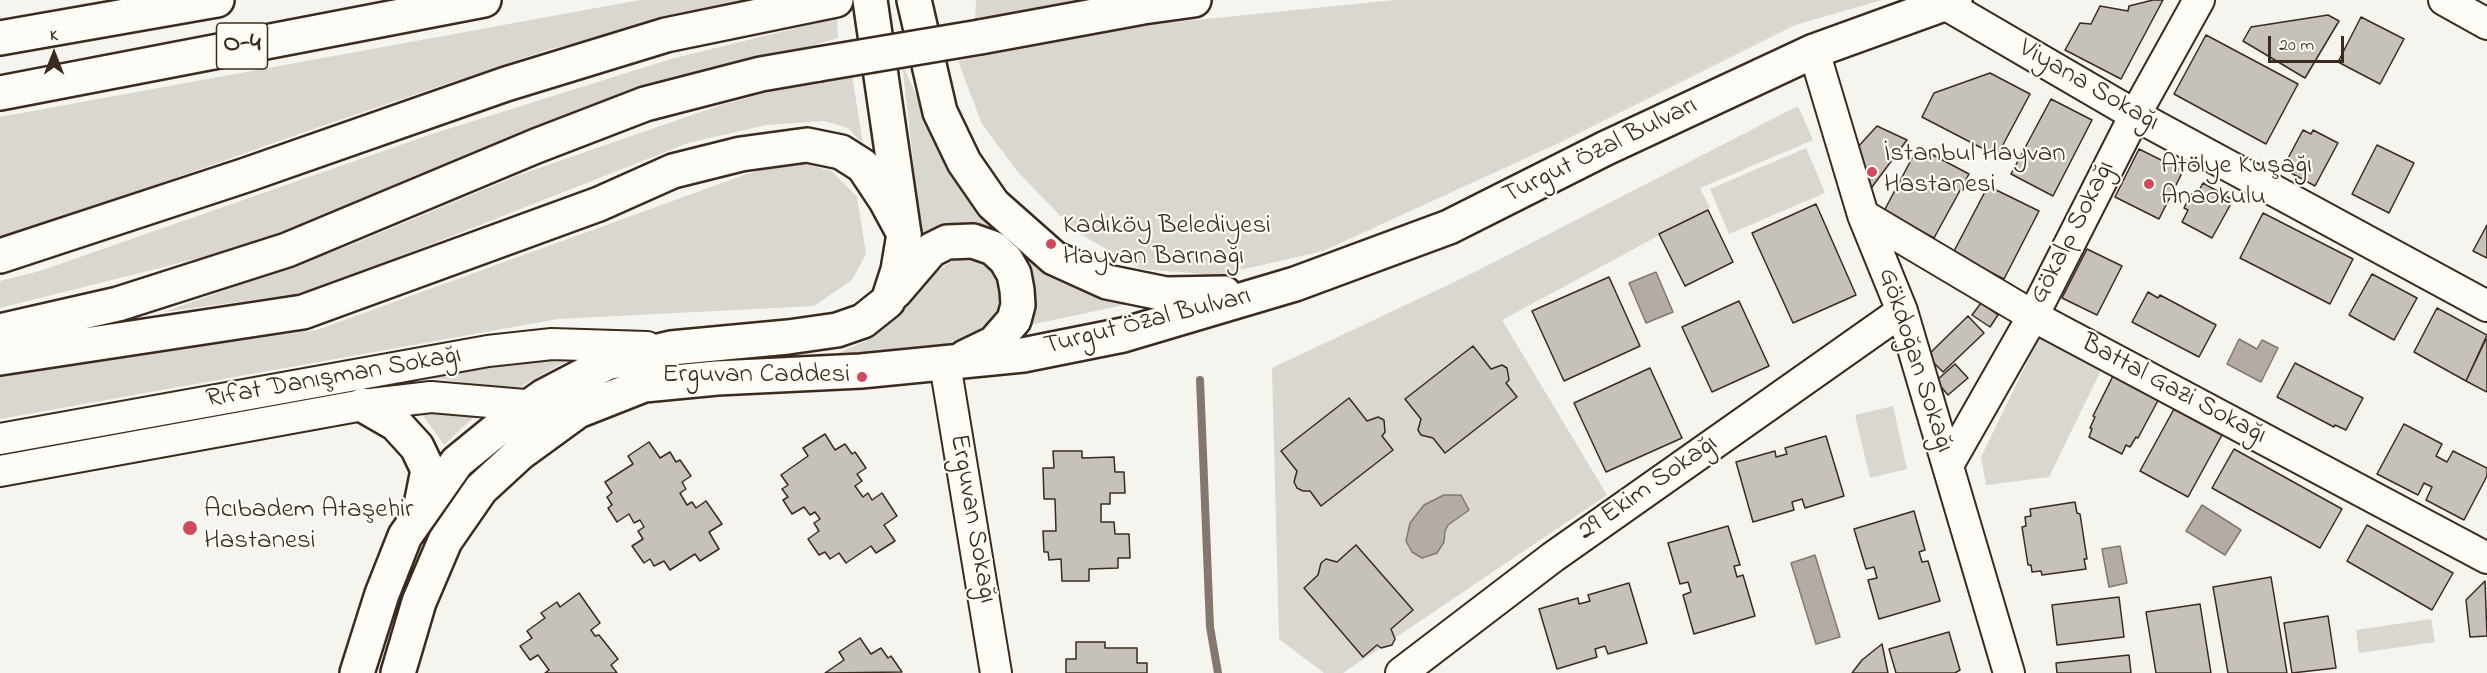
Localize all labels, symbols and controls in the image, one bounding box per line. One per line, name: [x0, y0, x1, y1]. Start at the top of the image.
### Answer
road number: O-4: [216, 23, 268, 69]
north arrow: [24, 24, 84, 84]
text: K: [50, 24, 58, 48]
scale bar: [2271, 24, 2348, 62]
text: 20 m: [2279, 33, 2314, 59]
street label: Viyana Sokağı: [2012, 34, 2164, 140]
street label: Turgut Özal Bulvarı: [1499, 91, 1703, 213]
place label: İstanbul Hayvan Hastanesi: [1884, 140, 2066, 203]
place label: Atölye Kuşağı Anaokulu: [2161, 152, 2312, 215]
street label: Gökalp Sokağı: [2024, 156, 2124, 310]
marker: İstanbul Hayvan Hastanesi: [1865, 165, 1879, 179]
marker: Atölye Kuşağı Anaokulu: [2142, 177, 2156, 191]
place label: Kadıköy Belediyesi Hayvan Barınağı: [1063, 212, 1271, 275]
marker: Kadıköy Belediyesi Hayvan Barınağı: [1044, 237, 1058, 251]
street label: Gökdoğan Sokağı: [1869, 265, 1959, 457]
street label: Turgut Özal Bulvarı: [1041, 282, 1255, 364]
street label: Battal Gazi Sokağı: [2075, 329, 2271, 453]
street label: Rıfat Danışman Sokağı: [204, 341, 464, 417]
place label: Erguvan Caddesi: [662, 361, 850, 393]
marker: Erguvan Caddesi: [855, 370, 869, 384]
street label: 29 Ekim Sokağı: [1573, 429, 1725, 549]
street label: Erguvan Sokağı: [940, 432, 1002, 606]
place label: Acıbadem Ataşehir Hastanesi: [204, 496, 413, 559]
marker: Acıbadem Ataşehir Hastanesi: [181, 519, 199, 537]

